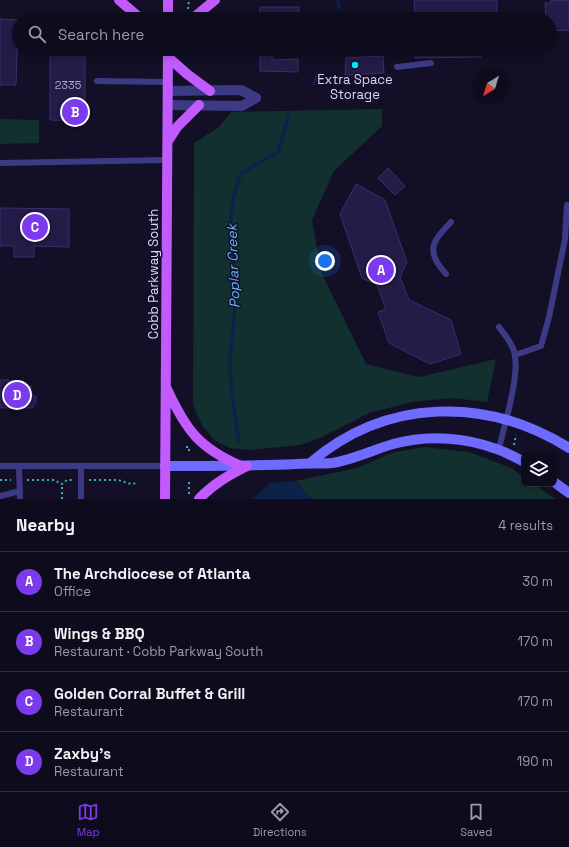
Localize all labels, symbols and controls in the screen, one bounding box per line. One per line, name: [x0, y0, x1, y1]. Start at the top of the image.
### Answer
search box: [12, 12, 557, 56]
icon: search: [26, 23, 48, 45]
text: Search here: [58, 25, 144, 44]
marker: Extra Space Storage: [350, 60, 360, 70]
north arrow: [473, 68, 509, 104]
place label: Extra Space Storage: [317, 71, 393, 103]
house number: 2335: [55, 78, 82, 92]
pin: B: [62, 97, 88, 127]
street label: Cobb Parkway South: [145, 209, 162, 339]
pin: C: [22, 212, 48, 242]
water label: Poplar Creek: [222, 222, 243, 308]
your location: [315, 251, 335, 271]
pin: A: [368, 255, 394, 285]
pin: D: [4, 380, 30, 410]
map controls: [521, 451, 557, 487]
button: layers: [521, 451, 557, 487]
text: Nearby: [16, 514, 75, 536]
text: 4 results: [498, 517, 553, 534]
text: The Archdiocese of Atlanta: [54, 564, 250, 583]
text: A: [25, 573, 33, 590]
text: 30 m: [522, 573, 553, 590]
text: Office: [54, 583, 91, 600]
text: Wings & BBQ: [54, 624, 145, 643]
text: B: [25, 633, 33, 650]
text: 170 m: [517, 633, 553, 650]
text: Restaurant · Cobb Parkway South: [54, 643, 263, 660]
text: Golden Corral Buffet & Grill: [54, 684, 245, 703]
text: C: [25, 693, 33, 710]
text: 170 m: [517, 693, 553, 710]
text: Restaurant: [54, 703, 124, 720]
text: Zaxby's: [54, 744, 111, 763]
text: D: [25, 753, 33, 770]
text: 190 m: [517, 753, 553, 770]
text: Restaurant: [54, 763, 124, 780]
tab: Map: [77, 801, 100, 839]
tab: Directions: [253, 801, 307, 839]
tab: Saved: [460, 801, 492, 839]

